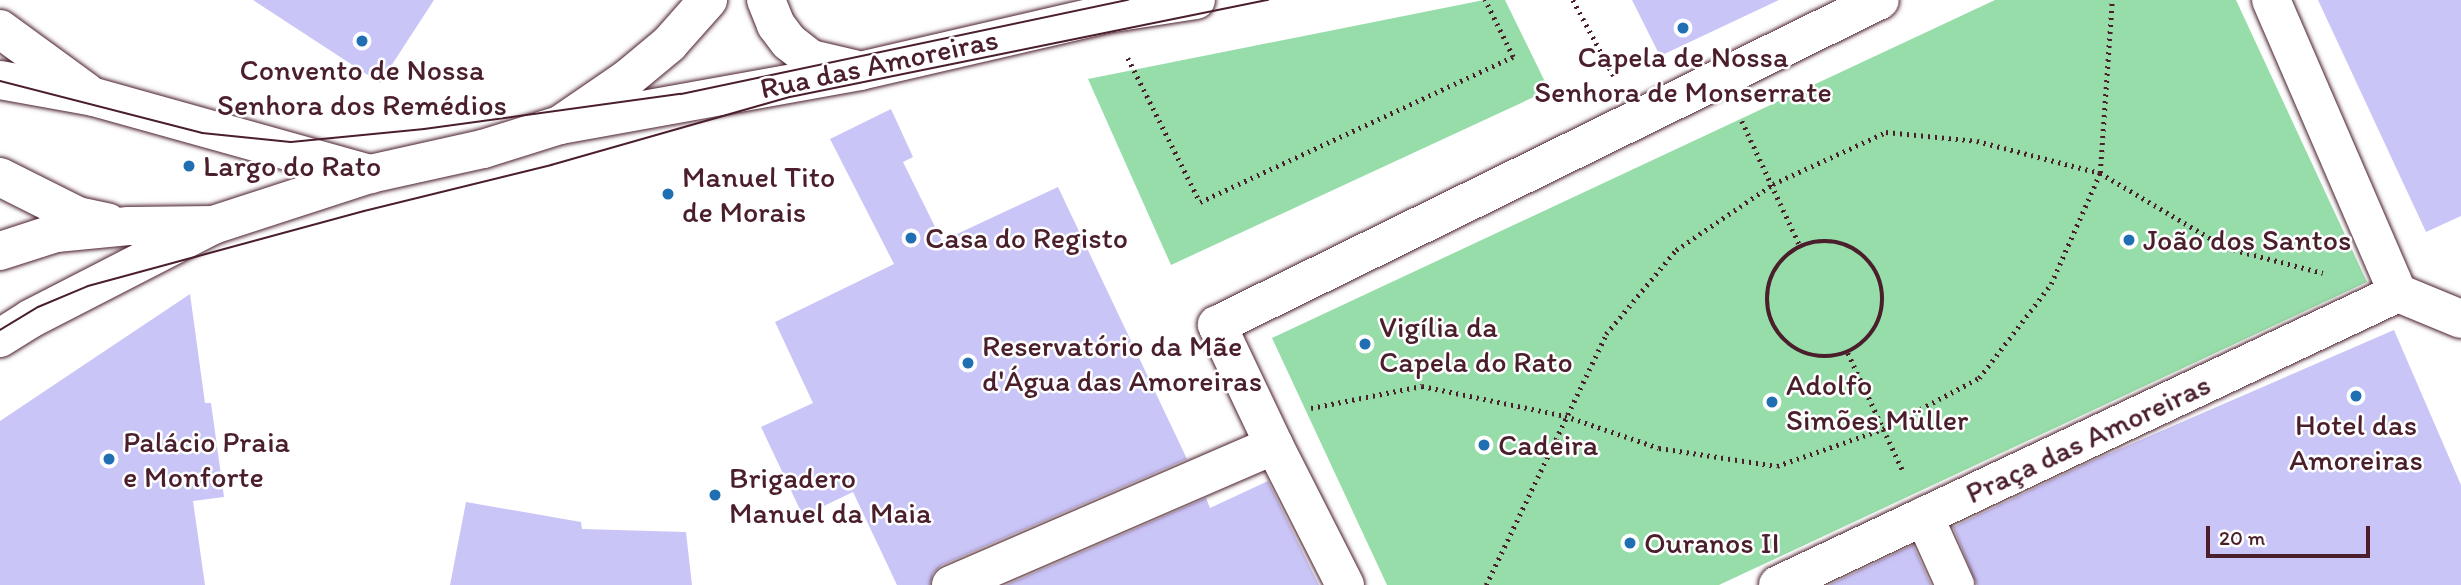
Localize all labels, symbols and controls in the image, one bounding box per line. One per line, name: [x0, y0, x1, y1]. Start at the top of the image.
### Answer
marker: Capela de Nossa Senhora de Monserrate: [1675, 20, 1691, 36]
street label: Rua das Amoreiras: [757, 21, 1001, 107]
marker: Convento de Nossa Senhora dos Remédios: [354, 33, 370, 49]
place label: Capela de Nossa Senhora de Monserrate: [1534, 39, 1832, 110]
place label: Convento de Nossa Senhora dos Remédios: [217, 52, 507, 122]
place label: Largo do Rato: [203, 148, 382, 184]
marker: Largo do Rato: [181, 158, 197, 174]
place label: Manuel Tito de Morais: [682, 159, 835, 230]
marker: Manuel Tito de Morais: [660, 186, 676, 202]
place label: Casa do Registo: [925, 220, 1129, 256]
place label: João dos Santos: [2143, 222, 2351, 258]
marker: Casa do Registo: [903, 230, 919, 246]
marker: João dos Santos: [2121, 232, 2137, 248]
place label: Vigília da Capela do Rato: [1379, 309, 1574, 380]
place label: Reservatório da Mãe d'Água das Amoreiras: [982, 328, 1263, 398]
marker: Vigília da Capela do Rato: [1357, 336, 1373, 352]
marker: Reservatório da Mãe d'Água das Amoreiras: [960, 355, 976, 371]
street label: Praça das Amoreiras: [1960, 366, 2216, 512]
place label: Adolfo Simões Müller: [1786, 367, 1969, 438]
marker: Hotel das Amoreiras: [2348, 388, 2364, 404]
marker: Adolfo Simões Müller: [1764, 394, 1780, 410]
place label: Hotel das Amoreiras: [2289, 407, 2423, 477]
place label: Palácio Praia e Monforte: [123, 424, 290, 494]
place label: Cadeira: [1498, 427, 1598, 463]
marker: Cadeira: [1476, 437, 1492, 453]
marker: Palácio Praia e Monforte: [101, 451, 117, 467]
place label: Brigadero Manuel da Maia: [729, 460, 933, 530]
marker: Brigadero Manuel da Maia: [707, 487, 723, 503]
scale bar: [2209, 512, 2374, 556]
place label: Ouranos II: [1644, 525, 1779, 561]
text: 20 m: [2219, 525, 2265, 550]
marker: Ouranos II: [1622, 535, 1638, 551]

